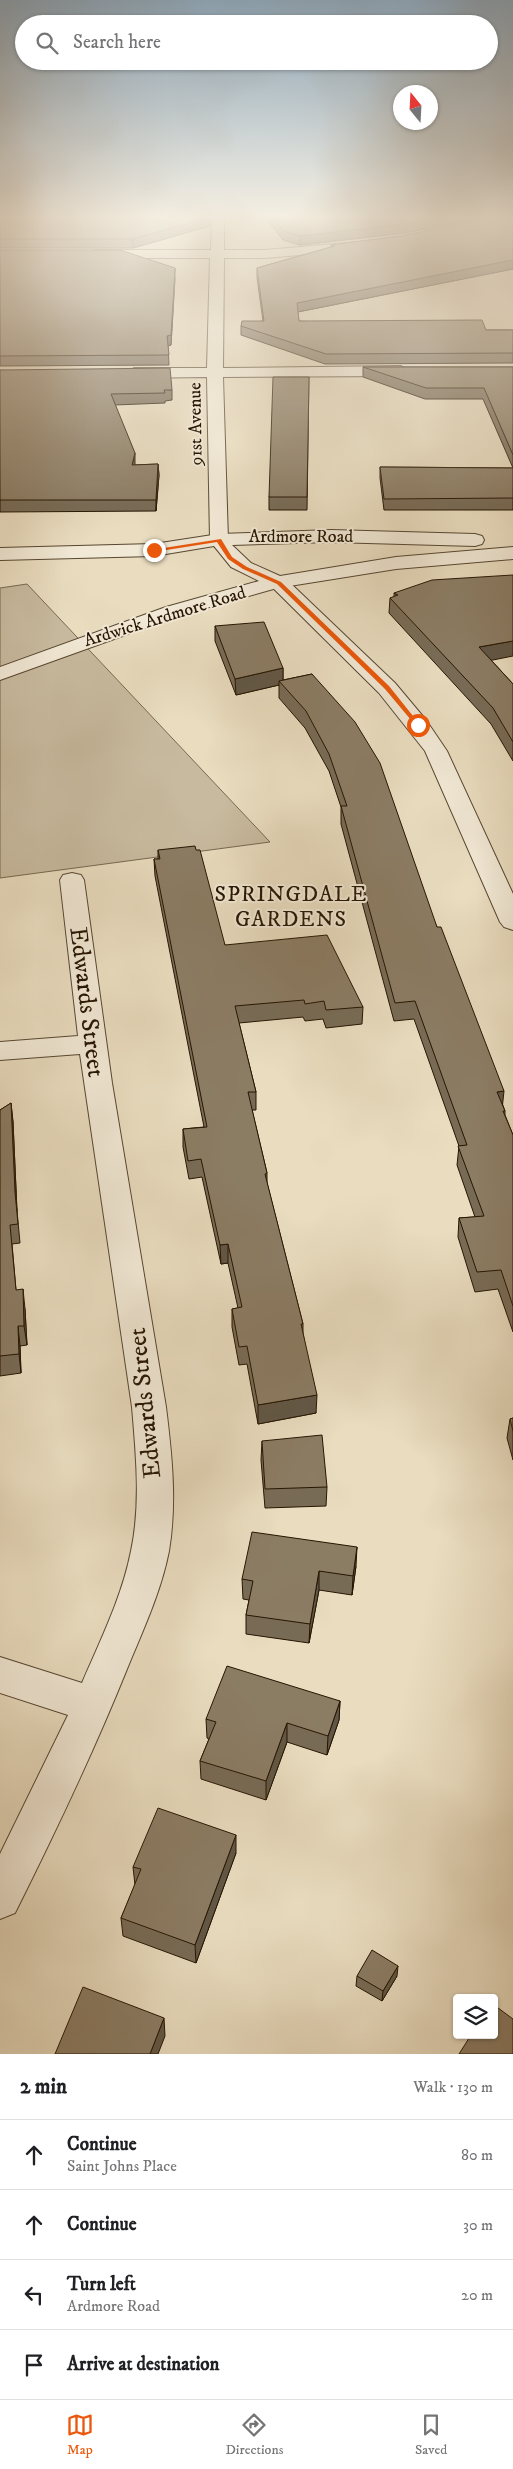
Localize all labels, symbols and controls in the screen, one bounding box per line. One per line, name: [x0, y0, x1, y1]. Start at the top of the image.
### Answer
search box: [15, 15, 498, 70]
icon: search: [33, 29, 61, 57]
text: Search here: [73, 31, 161, 54]
north arrow: [393, 85, 438, 130]
street label: 91st Avenue: [184, 382, 208, 467]
street label: Ardmore Road: [249, 526, 353, 548]
route end: [143, 539, 166, 562]
street label: Ardwick Ardmore Road: [81, 582, 249, 652]
route start: [407, 714, 430, 737]
district label: SPRINGDALE GARDENS: [215, 881, 367, 933]
street label: Edwards Street: [62, 925, 112, 1079]
street label: Edwards Street: [122, 1326, 168, 1480]
map controls: [453, 1994, 498, 2039]
button: layers: [453, 1994, 498, 2039]
text: 2 min: [20, 2074, 67, 2100]
text: Walk · 130 m: [413, 2077, 493, 2097]
text: Continue: [67, 2133, 137, 2156]
icon: ahead: [20, 2141, 48, 2169]
text: 80 m: [461, 2145, 493, 2165]
text: Saint Johns Place: [67, 2156, 177, 2176]
icon: ahead: [20, 2211, 48, 2239]
text: Continue: [67, 2213, 137, 2236]
text: 30 m: [463, 2215, 493, 2235]
text: Turn left: [67, 2273, 136, 2296]
icon: left: [20, 2281, 48, 2309]
text: 20 m: [461, 2285, 493, 2305]
text: Ardmore Road: [67, 2296, 160, 2316]
icon: arrive: [20, 2351, 48, 2379]
text: Arrive at destination: [67, 2353, 219, 2376]
tab: Map: [66, 2411, 94, 2459]
tab: Directions: [225, 2411, 283, 2459]
tab: Saved: [415, 2411, 447, 2459]

